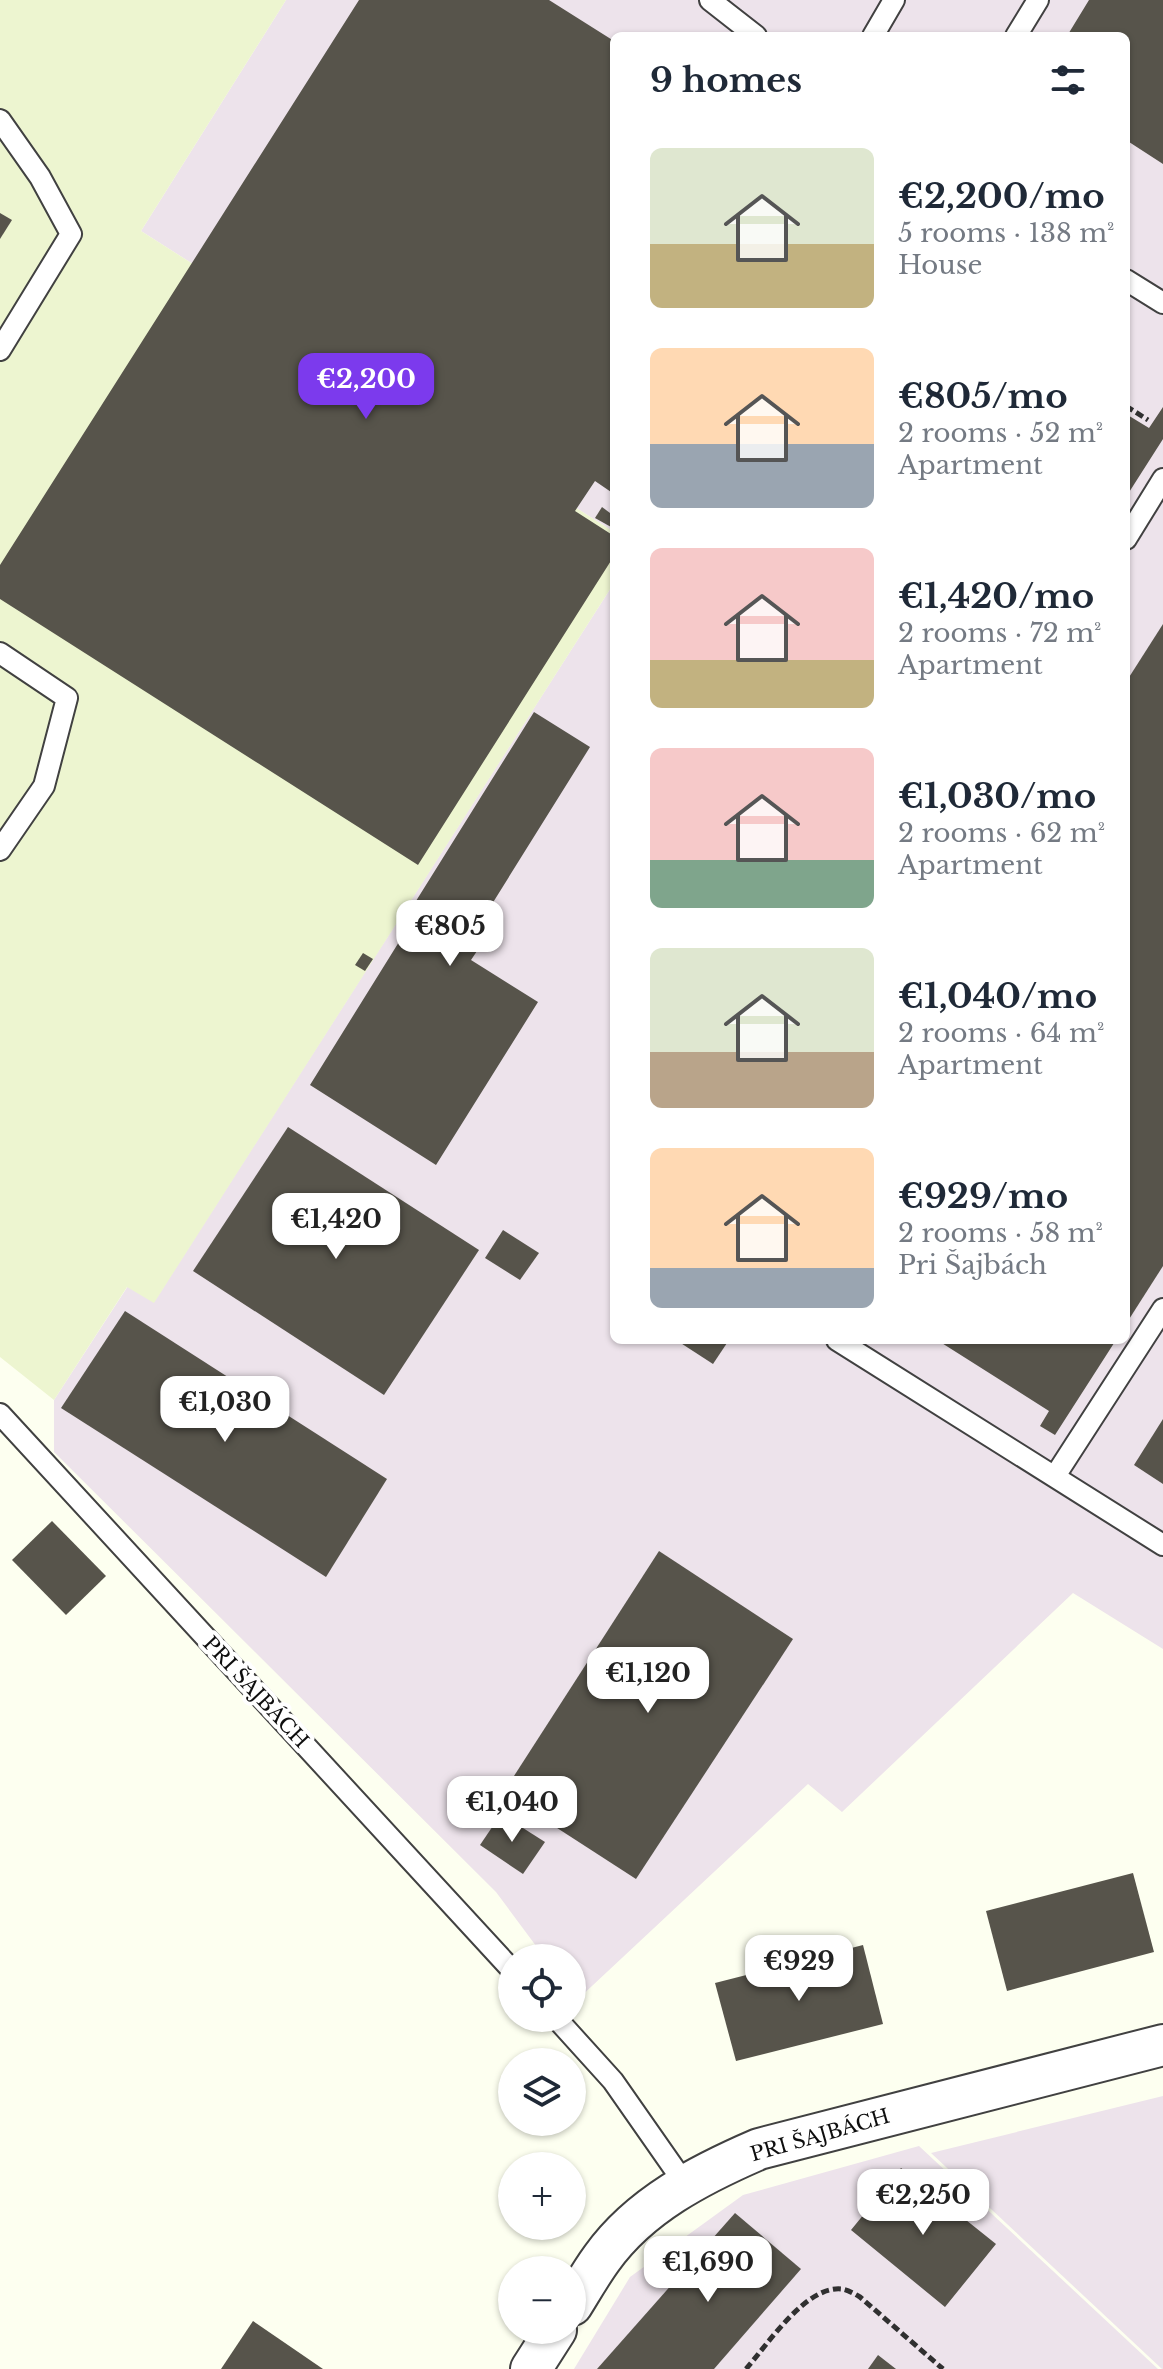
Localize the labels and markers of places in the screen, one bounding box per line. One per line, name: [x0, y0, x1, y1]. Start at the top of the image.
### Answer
pin: €2,200: [301, 353, 431, 421]
pin: €805: [403, 900, 497, 968]
pin: €1,420: [271, 1193, 401, 1261]
pin: €1,030: [160, 1376, 290, 1444]
pin: €1,120: [583, 1647, 713, 1715]
pin: €1,040: [447, 1776, 577, 1844]
pin: €929: [752, 1935, 846, 2003]
pin: €2,250: [858, 2169, 988, 2237]
pin: €1,690: [643, 2236, 773, 2304]

